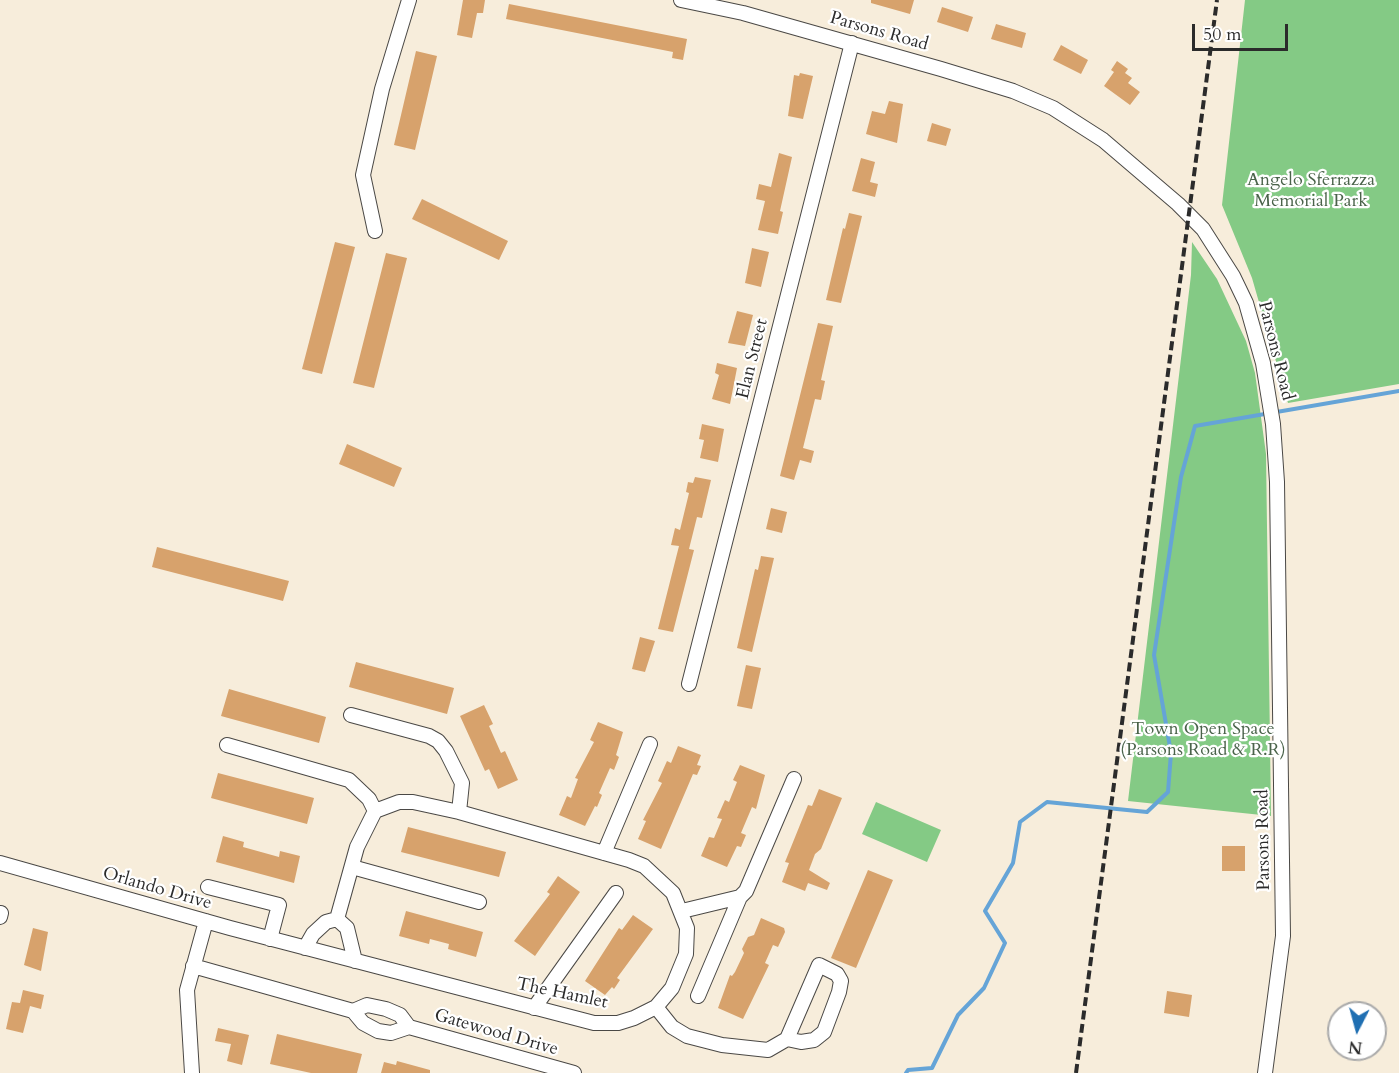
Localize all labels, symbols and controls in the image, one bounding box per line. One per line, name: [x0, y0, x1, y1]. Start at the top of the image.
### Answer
street label: Parsons Road: [827, 8, 931, 56]
scale bar: [1195, 12, 1291, 50]
text: 50 m: [1203, 22, 1242, 47]
park label: Angelo Sferrazza Memorial Park: [1247, 170, 1375, 213]
street label: Parsons Road: [1252, 299, 1298, 403]
street label: Elan Street: [733, 317, 773, 401]
park label: Town Open Space (Parsons Road & R.R): [1120, 719, 1286, 762]
street label: Parsons Road: [1252, 789, 1276, 891]
street label: Orlando Drive: [100, 863, 214, 915]
street label: The Hamlet: [514, 974, 610, 1014]
north arrow: [1327, 1001, 1387, 1061]
street label: Gatewood Drive: [432, 1005, 560, 1061]
text: N: [1347, 1035, 1363, 1059]

